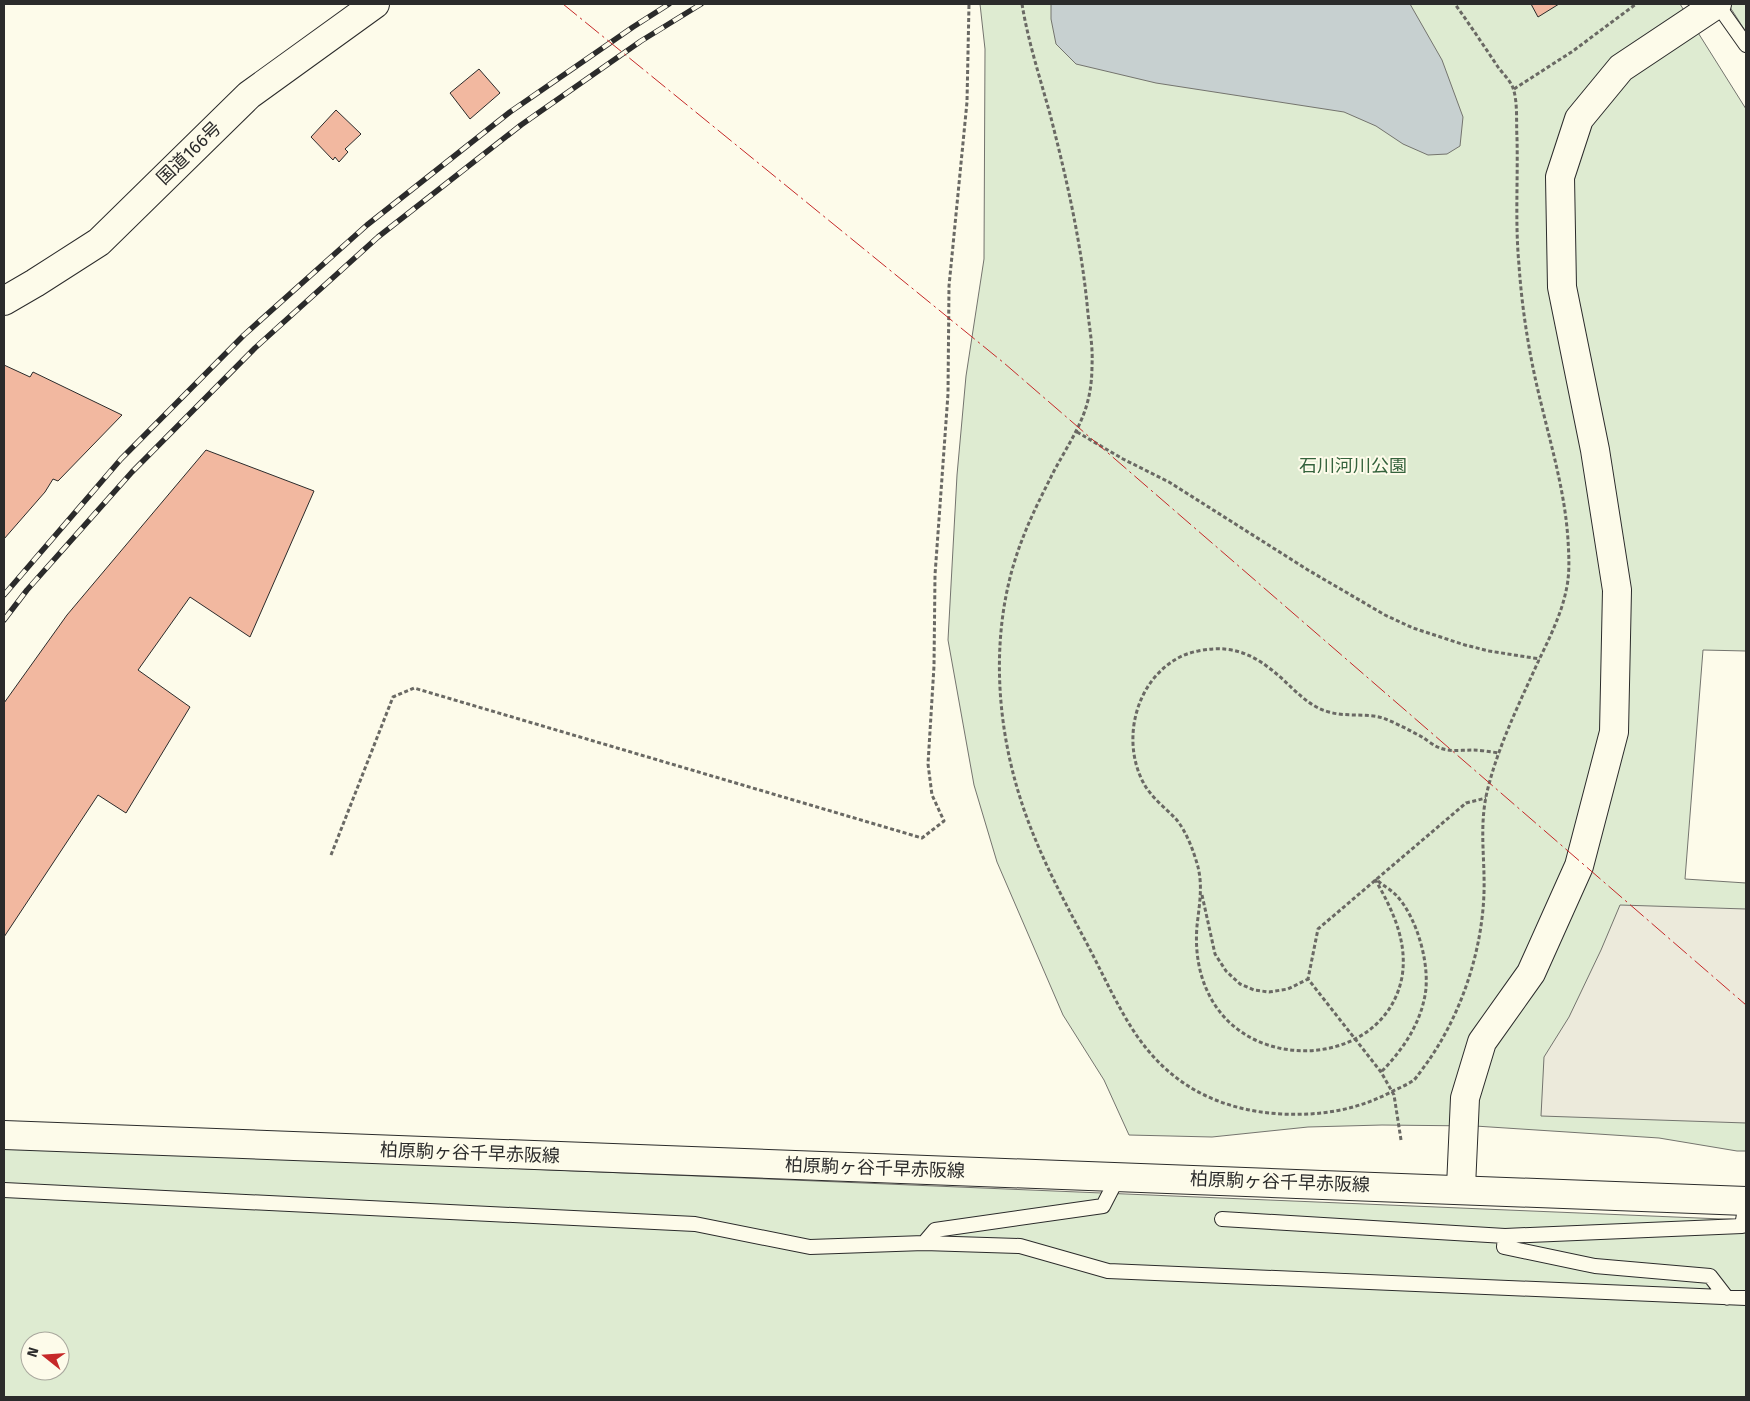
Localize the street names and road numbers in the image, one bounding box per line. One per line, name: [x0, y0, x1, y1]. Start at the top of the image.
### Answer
street label: 国道166号: [152, 117, 226, 189]
street label: 柏原駒ヶ谷千早赤阪線: [380, 1139, 560, 1167]
street label: 柏原駒ヶ谷千早赤阪線: [785, 1154, 965, 1182]
street label: 柏原駒ヶ谷千早赤阪線: [1190, 1168, 1370, 1196]

